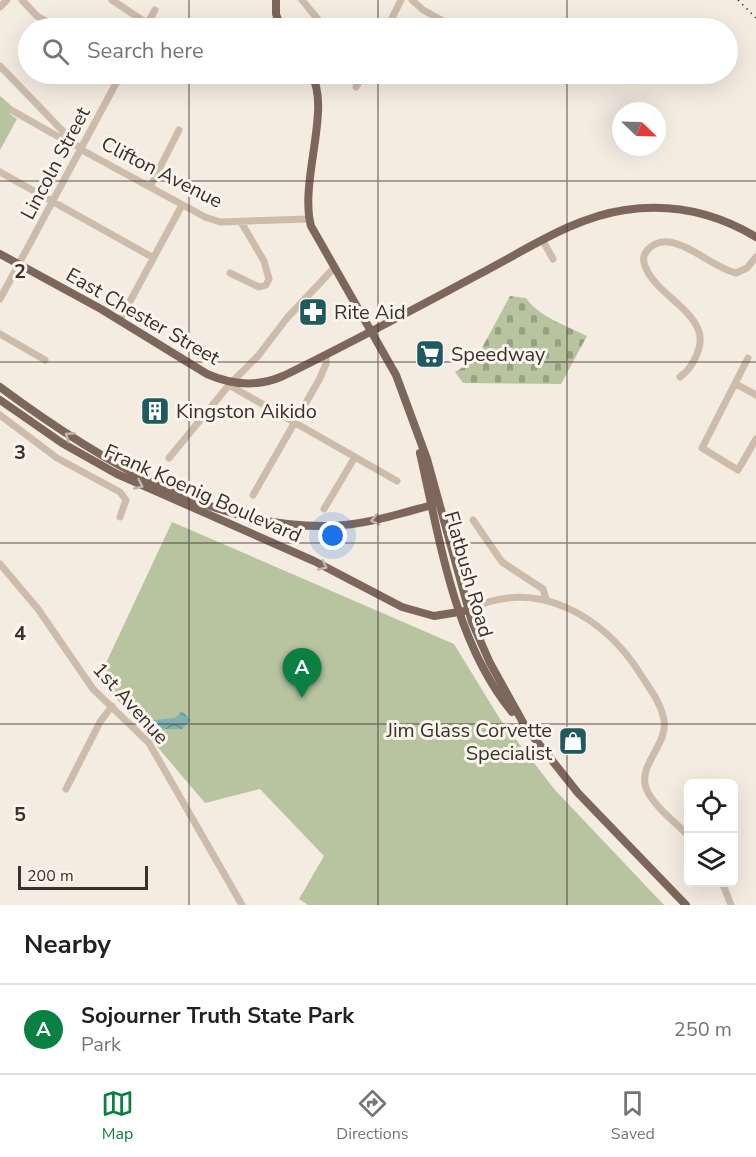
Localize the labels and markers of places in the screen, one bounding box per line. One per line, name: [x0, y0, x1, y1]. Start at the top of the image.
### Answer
pharmacy icon: Rite Aid: [297, 296, 329, 328]
place label: Rite Aid: [334, 299, 406, 326]
supermarket icon: Speedway: [414, 338, 446, 370]
place label: Speedway: [451, 341, 546, 368]
building icon: Kingston Aikido: [139, 395, 171, 427]
place label: Kingston Aikido: [176, 398, 317, 425]
pin: A: [282, 648, 322, 698]
place label: Jim Glass Corvette Specialist: [385, 717, 553, 767]
shop icon: Jim Glass Corvette Specialist: [557, 725, 589, 757]

